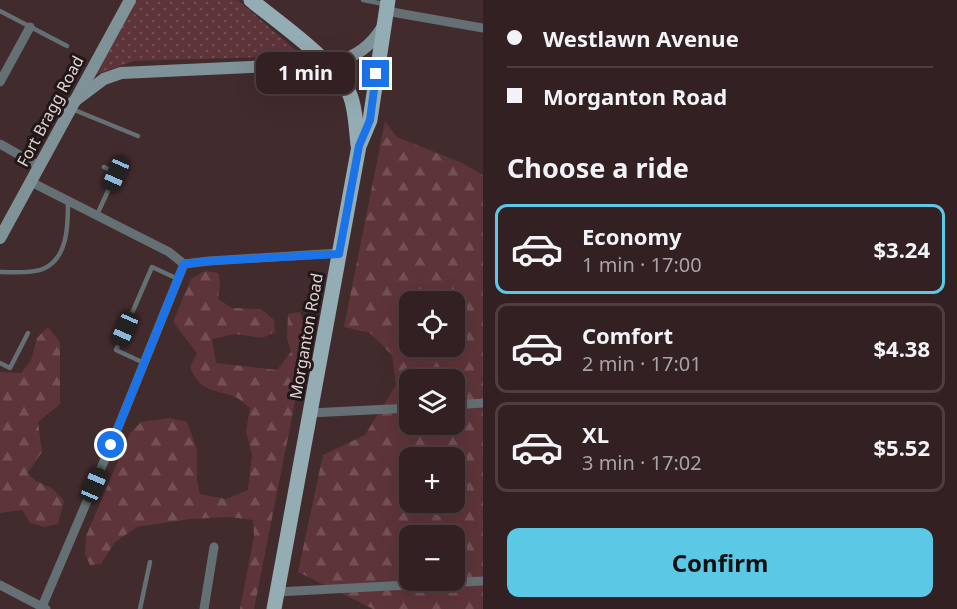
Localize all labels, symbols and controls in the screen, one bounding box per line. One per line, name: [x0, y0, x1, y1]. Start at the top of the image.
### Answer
text: Westlawn Avenue: [543, 23, 739, 53]
street label: Fort Bragg Road: [12, 52, 88, 170]
callout: 1 min: [256, 53, 355, 95]
text: 1 min: [278, 59, 333, 86]
route end: [362, 60, 389, 87]
text: Morganton Road: [543, 81, 727, 111]
text: Choose a ride: [507, 149, 689, 186]
car: [100, 154, 132, 194]
text: Economy: [582, 221, 681, 251]
icon: car: [510, 222, 564, 276]
text: $3.24: [873, 234, 930, 264]
text: 1 min · 17:00: [582, 251, 702, 278]
street label: Morganton Road: [284, 271, 328, 401]
map controls: [399, 291, 465, 591]
button: locate: [399, 291, 465, 357]
car: [109, 309, 141, 349]
text: Comfort: [582, 320, 673, 350]
icon: car: [510, 321, 564, 375]
text: $4.38: [873, 333, 930, 363]
text: 2 min · 17:01: [582, 350, 702, 377]
button: layers: [399, 369, 465, 435]
text: XL: [582, 419, 609, 449]
icon: car: [510, 420, 564, 474]
route start: [97, 431, 124, 458]
text: $5.52: [873, 432, 930, 462]
button: +: [399, 447, 465, 513]
text: 3 min · 17:02: [582, 449, 702, 476]
car: [79, 465, 109, 505]
button: −: [399, 525, 465, 591]
button: Confirm: [507, 528, 933, 597]

